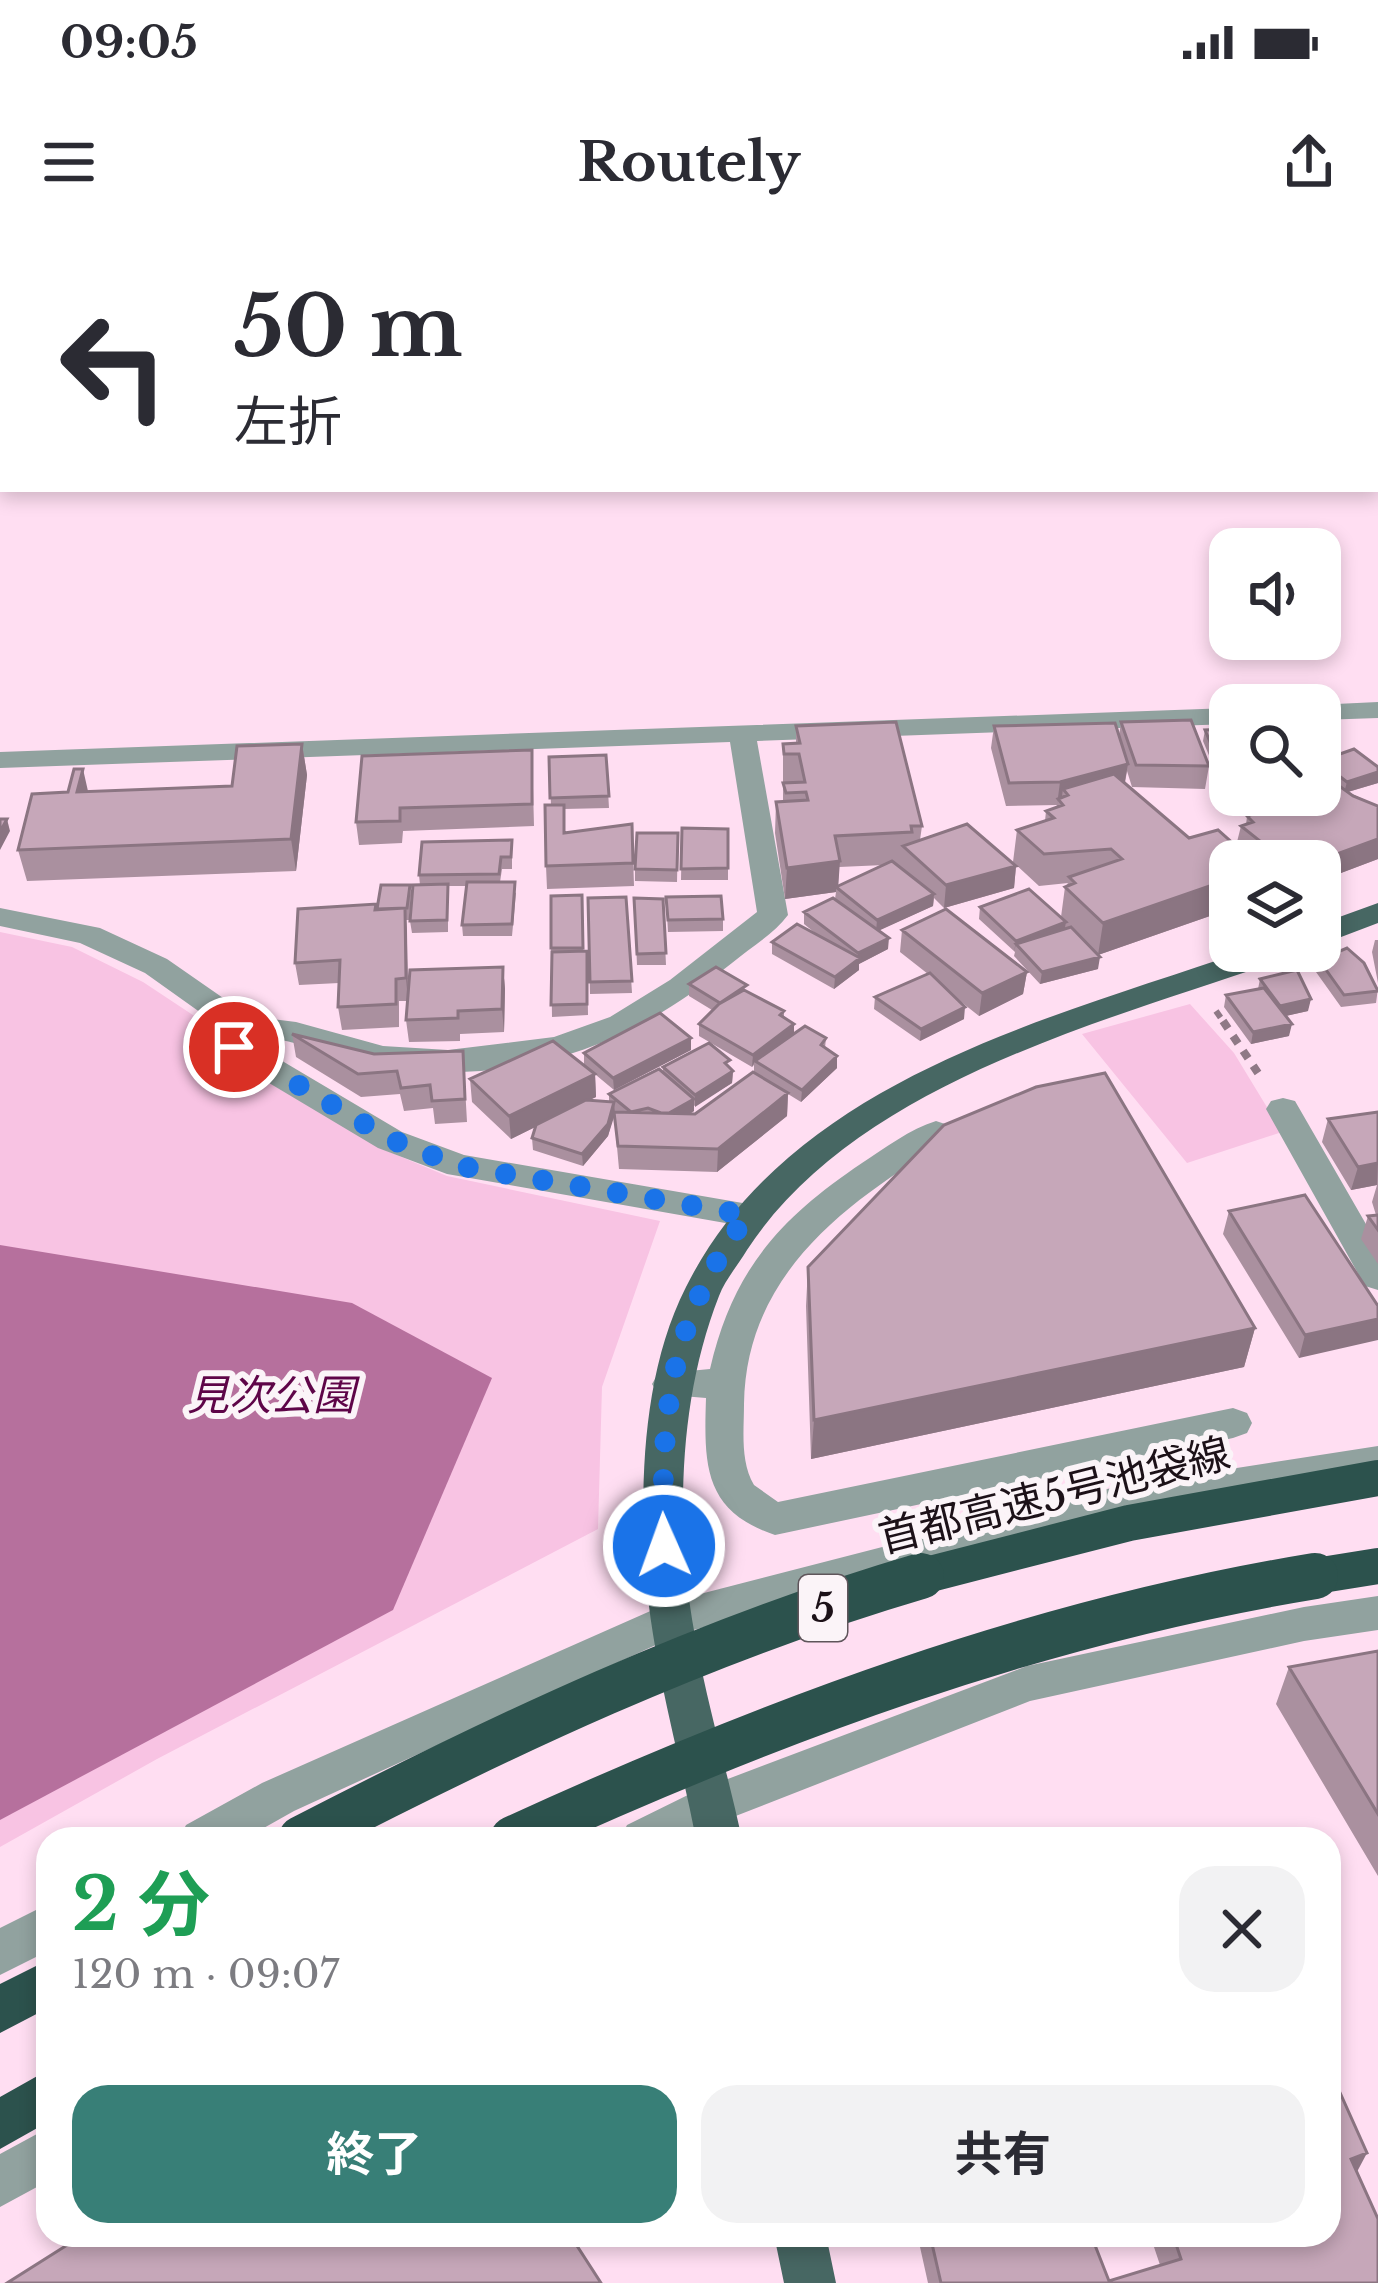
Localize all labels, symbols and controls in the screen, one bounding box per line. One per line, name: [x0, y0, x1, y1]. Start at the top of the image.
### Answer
text: 09:05: [60, 14, 198, 70]
icon: menu: [36, 129, 102, 195]
text: Routely: [578, 129, 800, 196]
icon: share: [1276, 129, 1342, 195]
text: 50 m: [234, 275, 463, 379]
icon: left: [36, 288, 192, 444]
text: 左折: [234, 389, 342, 456]
map controls: [1209, 528, 1341, 972]
button: sound: [1209, 528, 1341, 660]
button: search: [1209, 684, 1341, 816]
button: layers: [1209, 840, 1341, 972]
pin: [183, 996, 285, 1098]
icon: arrive: [201, 1014, 267, 1080]
park label: 見次公園: [187, 1369, 360, 1421]
street label: 首都高速5号池袋線: [873, 1426, 1235, 1564]
position arrow: [601, 1483, 727, 1609]
road number: 5: [799, 1575, 847, 1641]
text: 2 分: [72, 1860, 210, 1949]
button: close: [1179, 1866, 1305, 1992]
text: 120 m · 09:07: [72, 1950, 339, 1999]
button: 終了: [72, 2085, 677, 2223]
button: 共有: [701, 2085, 1305, 2223]

